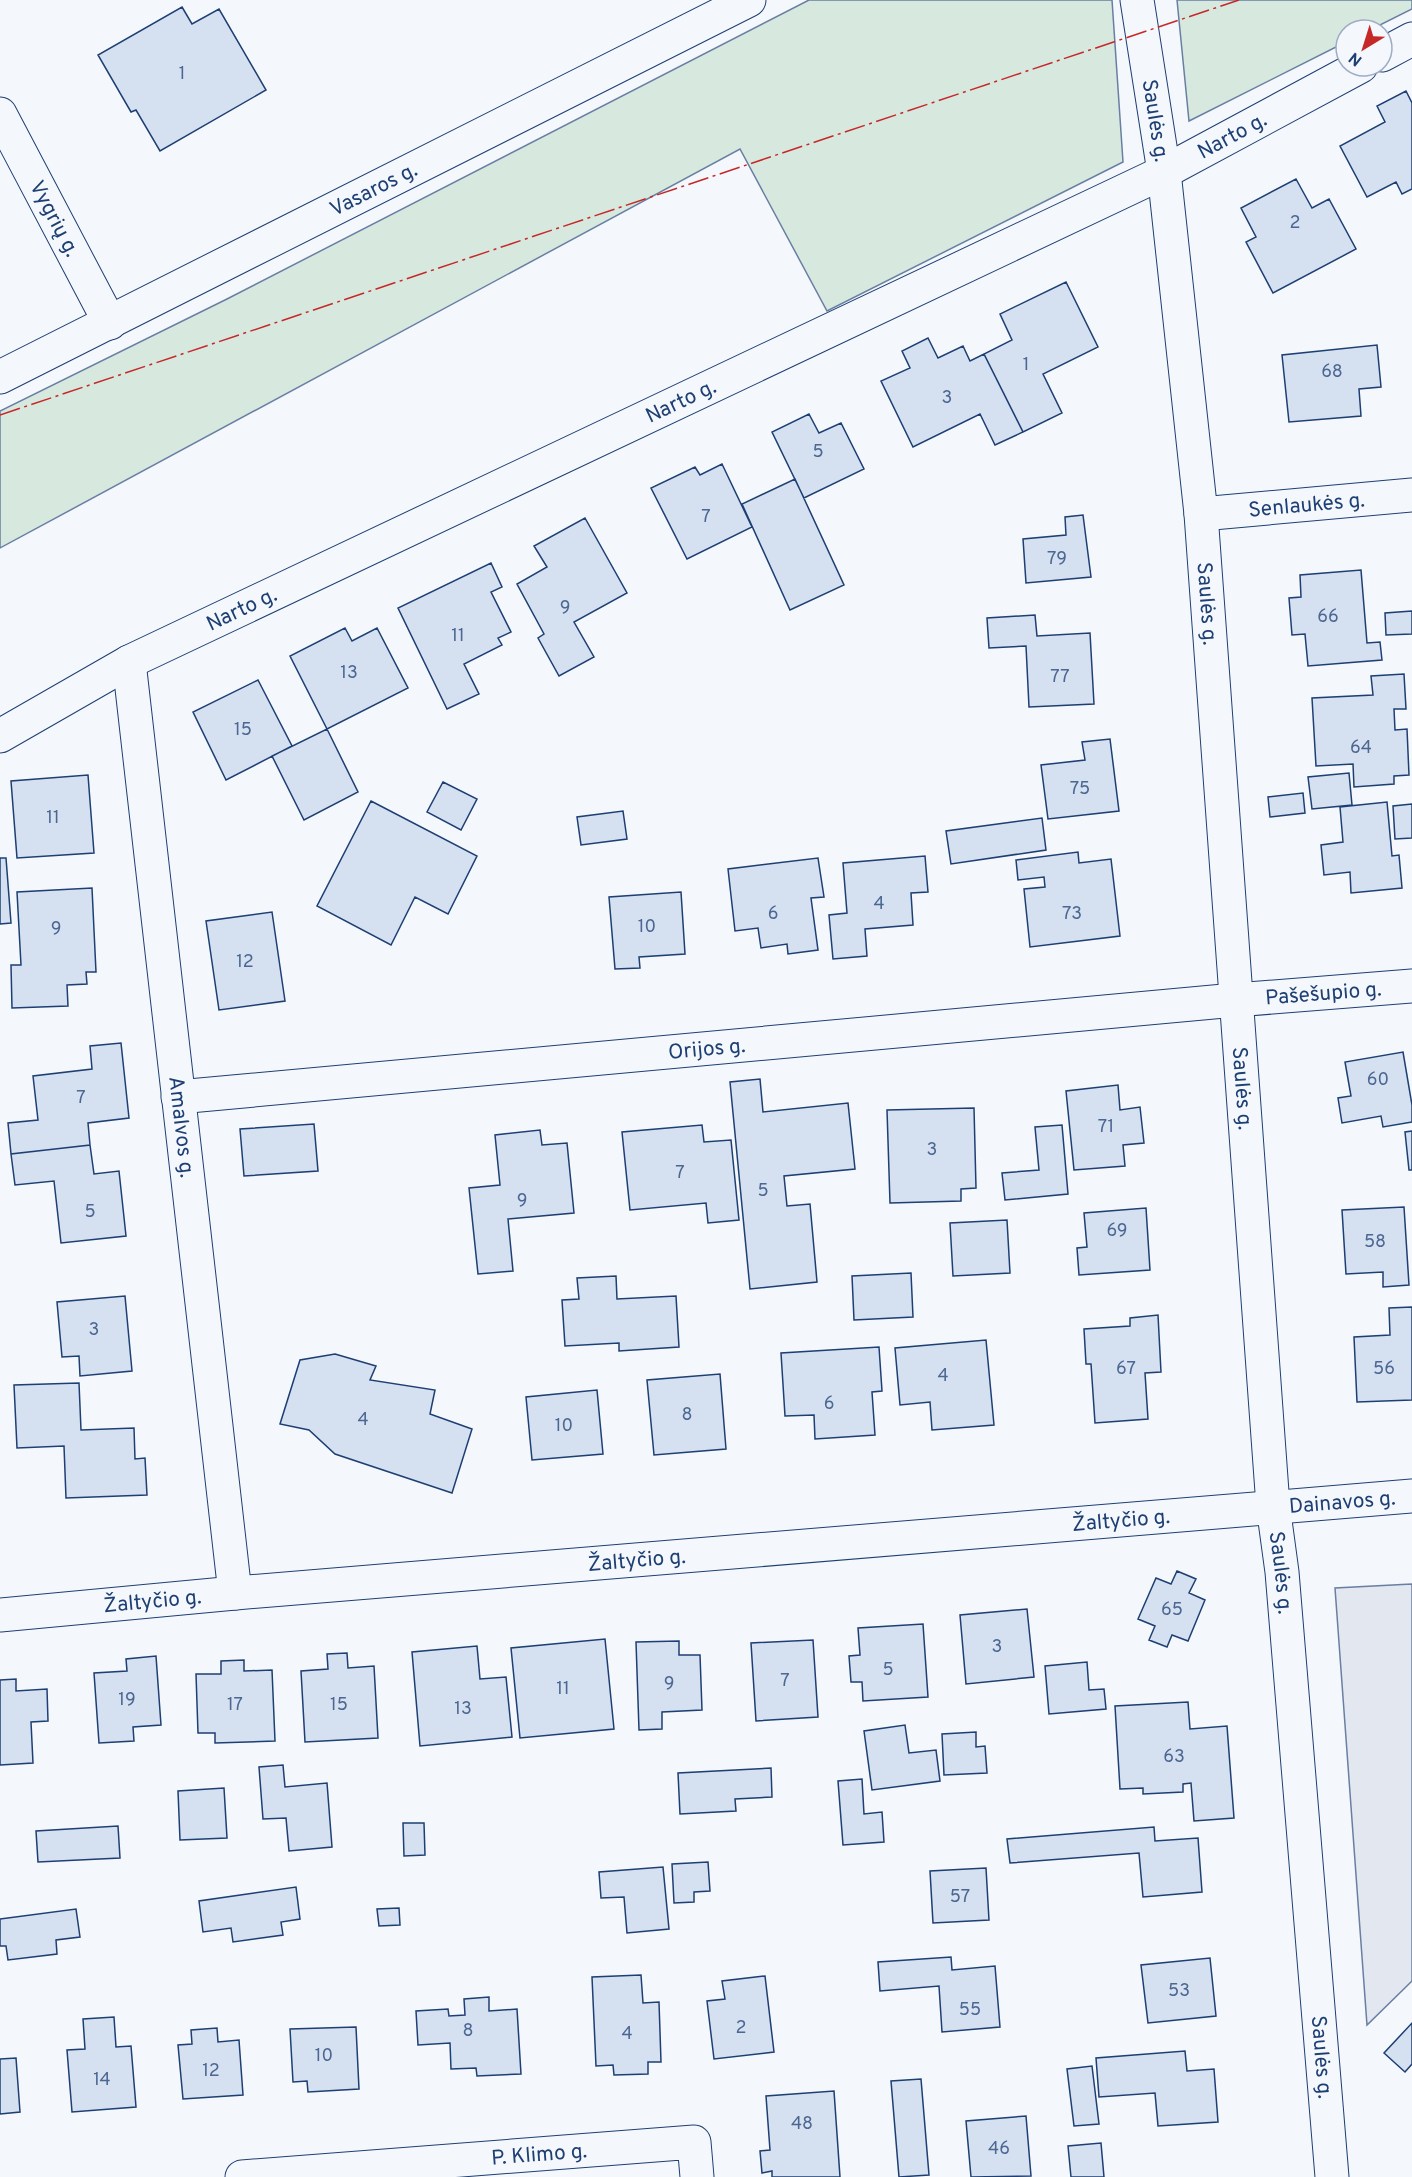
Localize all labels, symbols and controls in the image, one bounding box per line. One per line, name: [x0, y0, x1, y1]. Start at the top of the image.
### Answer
north arrow: [1334, 18, 1394, 78]
text: N: [1345, 47, 1367, 70]
house number: 1: [179, 63, 185, 86]
street label: Saulės g.: [1135, 77, 1174, 164]
street label: Narto g.: [1193, 107, 1272, 166]
street label: Vasaros g.: [326, 157, 422, 224]
street label: Vygrių g.: [22, 176, 85, 262]
house number: 2: [1289, 212, 1301, 235]
house number: 1: [1023, 354, 1029, 377]
house number: 68: [1321, 361, 1343, 384]
street label: Narto g.: [642, 374, 721, 430]
house number: 3: [942, 387, 952, 410]
house number: 5: [812, 441, 824, 464]
street label: Senlaukės g.: [1247, 487, 1366, 525]
house number: 7: [701, 506, 711, 529]
house number: 79: [1047, 548, 1067, 571]
street label: Saulės g.: [1190, 561, 1222, 646]
street label: Narto g.: [202, 582, 282, 638]
house number: 9: [560, 597, 570, 620]
house number: 66: [1317, 606, 1339, 629]
house number: 11: [451, 625, 465, 648]
house number: 13: [340, 662, 358, 685]
house number: 77: [1050, 666, 1070, 689]
house number: 15: [234, 719, 252, 742]
house number: 64: [1350, 737, 1372, 760]
house number: 75: [1070, 778, 1090, 801]
house number: 11: [46, 807, 60, 830]
house number: 4: [873, 893, 885, 916]
house number: 6: [768, 903, 778, 926]
house number: 73: [1062, 903, 1082, 926]
house number: 10: [638, 916, 656, 939]
house number: 9: [51, 918, 61, 941]
house number: 12: [236, 951, 254, 974]
street label: Pašešupio g.: [1264, 976, 1383, 1013]
street label: Orijos g.: [667, 1033, 747, 1067]
street label: Saulės g.: [1225, 1046, 1258, 1131]
house number: 60: [1367, 1069, 1389, 1092]
street label: Amalvos g.: [161, 1075, 200, 1179]
house number: 7: [76, 1087, 86, 1110]
house number: 71: [1098, 1116, 1114, 1139]
house number: 3: [927, 1139, 937, 1162]
house number: 7: [675, 1162, 685, 1185]
house number: 5: [757, 1180, 769, 1203]
house number: 9: [517, 1190, 527, 1213]
house number: 5: [84, 1201, 96, 1224]
house number: 69: [1107, 1220, 1127, 1243]
house number: 58: [1364, 1231, 1386, 1254]
house number: 3: [89, 1319, 99, 1342]
house number: 67: [1116, 1358, 1136, 1381]
house number: 56: [1373, 1358, 1395, 1381]
house number: 4: [937, 1365, 949, 1388]
house number: 6: [824, 1393, 834, 1416]
house number: 8: [682, 1404, 693, 1427]
house number: 4: [357, 1409, 369, 1432]
house number: 10: [555, 1415, 573, 1438]
street label: Dainavos g.: [1288, 1485, 1397, 1521]
street label: Žaltyčio g.: [1071, 1504, 1171, 1539]
street label: Saulės g.: [1262, 1530, 1297, 1615]
street label: Žaltyčio g.: [587, 1544, 687, 1579]
street label: Žaltyčio g.: [102, 1584, 203, 1620]
house number: 65: [1161, 1599, 1183, 1622]
house number: 3: [992, 1636, 1002, 1659]
house number: 5: [882, 1659, 894, 1682]
house number: 7: [780, 1670, 790, 1693]
house number: 9: [664, 1673, 674, 1696]
house number: 11: [556, 1678, 570, 1701]
house number: 19: [118, 1689, 136, 1712]
house number: 17: [227, 1694, 243, 1717]
house number: 15: [330, 1694, 348, 1717]
house number: 13: [454, 1698, 472, 1721]
house number: 63: [1163, 1746, 1185, 1769]
house number: 57: [950, 1886, 970, 1909]
house number: 53: [1168, 1980, 1190, 2003]
house number: 55: [959, 1999, 981, 2022]
street label: Saulės g.: [1304, 2014, 1337, 2100]
house number: 2: [735, 2017, 747, 2040]
house number: 8: [463, 2020, 474, 2043]
house number: 4: [621, 2023, 633, 2046]
house number: 10: [315, 2045, 333, 2068]
house number: 12: [202, 2060, 220, 2083]
house number: 14: [93, 2069, 111, 2092]
house number: 48: [791, 2113, 813, 2136]
street label: P. Klimo g.: [490, 2138, 588, 2173]
house number: 46: [988, 2138, 1010, 2161]

